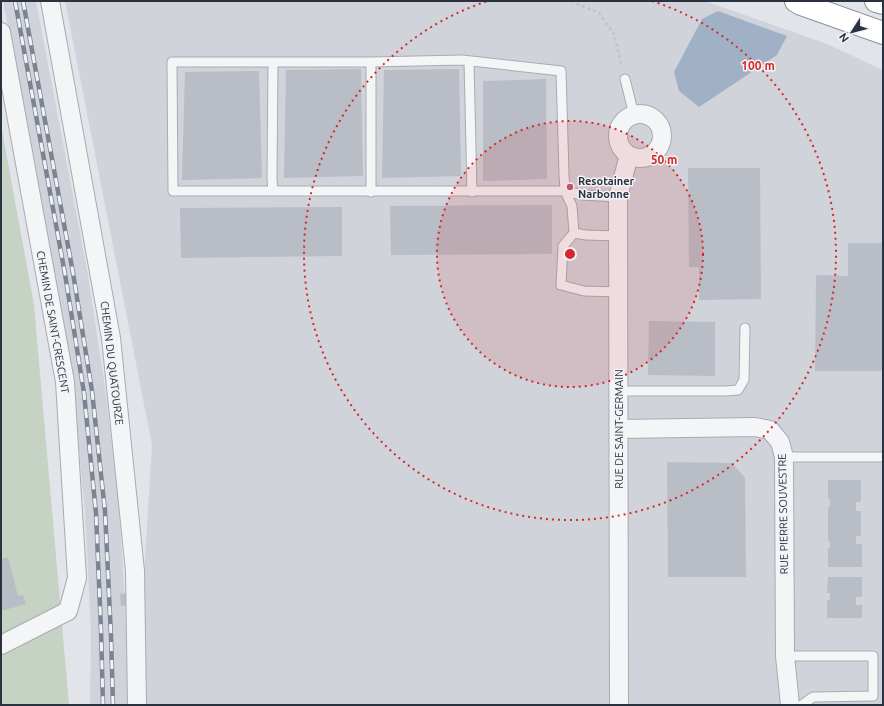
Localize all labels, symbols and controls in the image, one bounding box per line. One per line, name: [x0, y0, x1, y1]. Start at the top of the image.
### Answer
north arrow: [832, 12, 872, 52]
text: N: [837, 31, 851, 45]
text: 100 m: [741, 59, 775, 72]
text: 50 m: [651, 153, 677, 166]
place label: Resotainer Narbonne: [578, 175, 635, 200]
marker: Resotainer Narbonne: [565, 182, 575, 192]
centre of rings: [563, 247, 577, 261]
street label: CHEMIN DE SAINT-CRESCENT: [35, 250, 71, 394]
street label: CHEMIN DU QUATOURZE: [98, 300, 126, 426]
street label: RUE DE SAINT-GERMAIN: [613, 369, 625, 489]
street label: RUE PIERRE SOUVESTRE: [776, 453, 790, 575]

